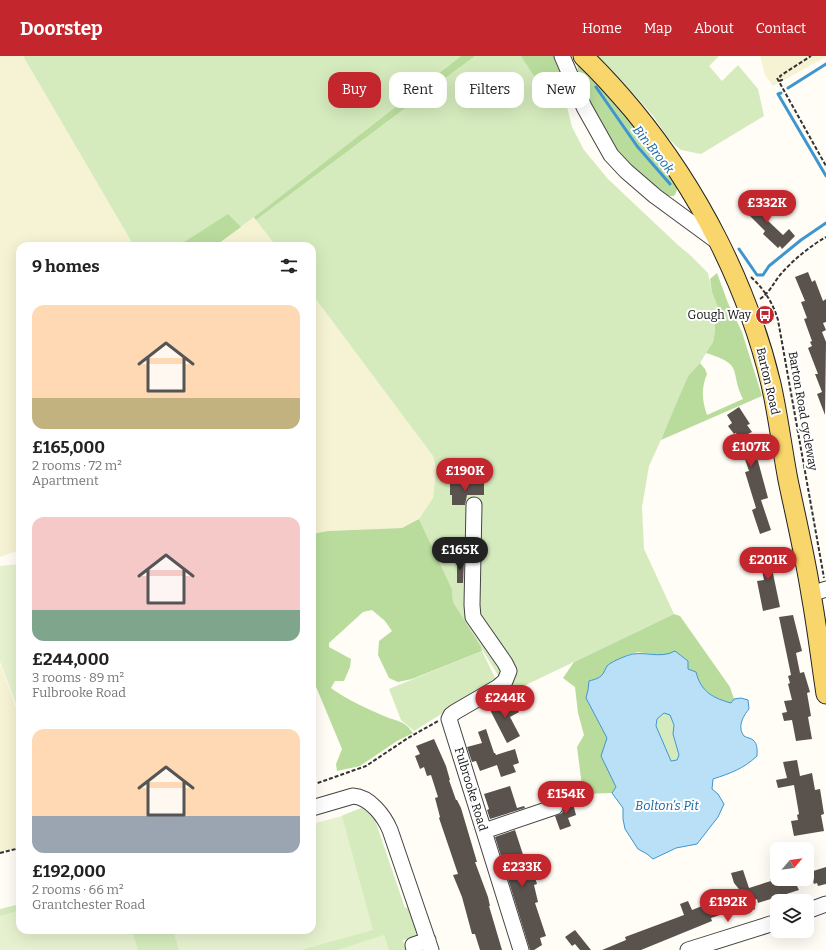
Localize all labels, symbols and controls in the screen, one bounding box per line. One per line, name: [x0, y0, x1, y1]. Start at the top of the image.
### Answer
text: Doorstep: [20, 17, 103, 40]
text: Home: [582, 20, 622, 37]
text: Map: [644, 20, 672, 37]
text: About: [694, 20, 734, 37]
text: Contact: [756, 20, 806, 37]
chip: Buy: [328, 72, 381, 108]
chip: Rent: [389, 72, 447, 108]
chip: Filters: [455, 72, 524, 108]
chip: New: [532, 72, 590, 108]
water label: Bin Brook: [630, 123, 678, 177]
pin: £332K: [739, 190, 795, 224]
text: £332K: [747, 195, 787, 210]
icon: filters: [278, 255, 300, 277]
text: 9 homes: [32, 256, 100, 277]
bus stop icon: Gough Way: [754, 304, 776, 326]
place label: Gough Way: [688, 308, 752, 322]
icon: home: [130, 331, 202, 403]
street label: Barton Road: [753, 346, 783, 416]
street label: Barton Road cycleway: [786, 350, 820, 472]
pin: £107K: [723, 434, 779, 468]
text: £165,000: [32, 437, 105, 458]
text: £107K: [732, 439, 770, 454]
text: 2 rooms · 72 m²: [32, 458, 122, 473]
pin: £190K: [437, 458, 493, 492]
text: £190K: [445, 463, 485, 478]
text: Apartment: [32, 473, 99, 488]
pin: £165K: [432, 537, 488, 571]
text: £165K: [441, 542, 479, 557]
icon: home: [130, 543, 202, 615]
pin: £201K: [740, 547, 796, 581]
text: £201K: [749, 552, 787, 567]
text: £244,000: [32, 649, 109, 670]
text: 3 rooms · 89 m²: [32, 670, 124, 685]
text: Fulbrooke Road: [32, 685, 126, 700]
pin: £244K: [477, 685, 533, 719]
text: £244K: [484, 690, 526, 705]
street label: Fulbrooke Road: [452, 745, 490, 833]
icon: home: [130, 755, 202, 827]
pin: £154K: [538, 781, 594, 815]
text: £154K: [547, 786, 585, 801]
water label: Bolton’s Pit: [635, 798, 699, 813]
north arrow: [770, 842, 814, 886]
map controls: [770, 842, 814, 938]
pin: £233K: [494, 854, 550, 888]
text: £233K: [502, 859, 542, 874]
text: £192,000: [32, 861, 106, 882]
text: 2 rooms · 66 m²: [32, 882, 124, 897]
pin: £192K: [700, 889, 756, 923]
text: £192K: [709, 894, 747, 909]
button: layers: [770, 894, 814, 938]
text: Grantchester Road: [32, 897, 145, 912]

